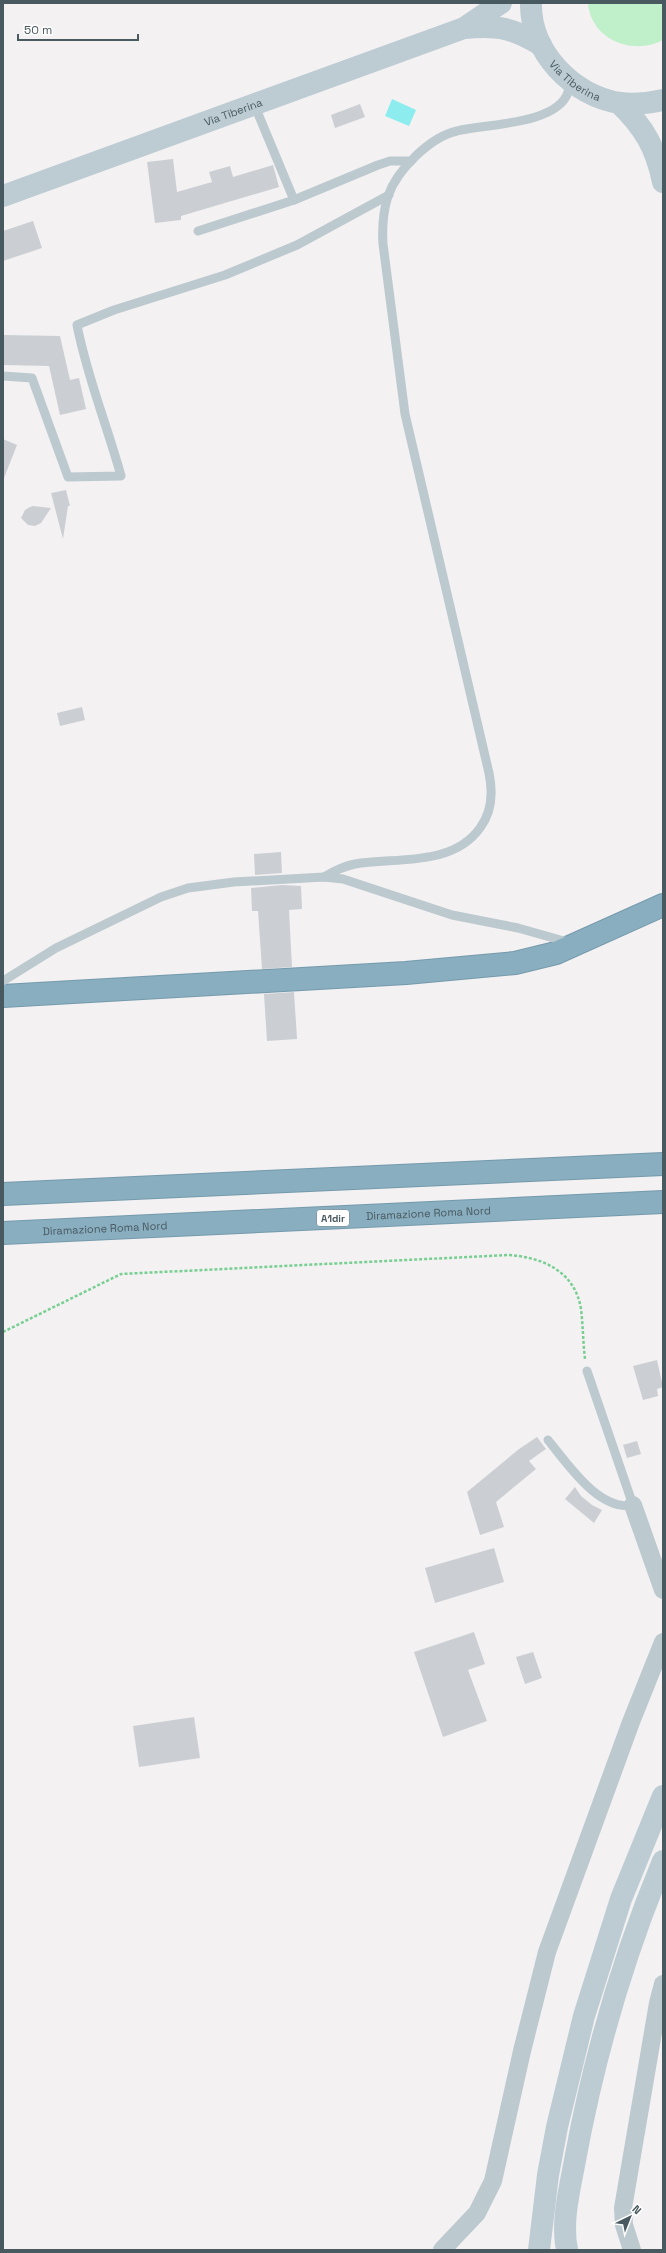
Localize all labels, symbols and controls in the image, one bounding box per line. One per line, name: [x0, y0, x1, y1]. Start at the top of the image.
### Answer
scale bar: [18, 16, 138, 42]
text: 50 m: [24, 22, 52, 38]
street label: Via Tiberina: [546, 57, 603, 105]
street label: Via Tiberina: [202, 95, 265, 129]
street label: Diramazione Roma Nord: [366, 1203, 491, 1223]
road number: A1dir: [317, 1210, 349, 1226]
street label: Diramazione Roma Nord: [42, 1218, 168, 1238]
north arrow: [610, 2197, 650, 2237]
text: N: [629, 2202, 644, 2217]

